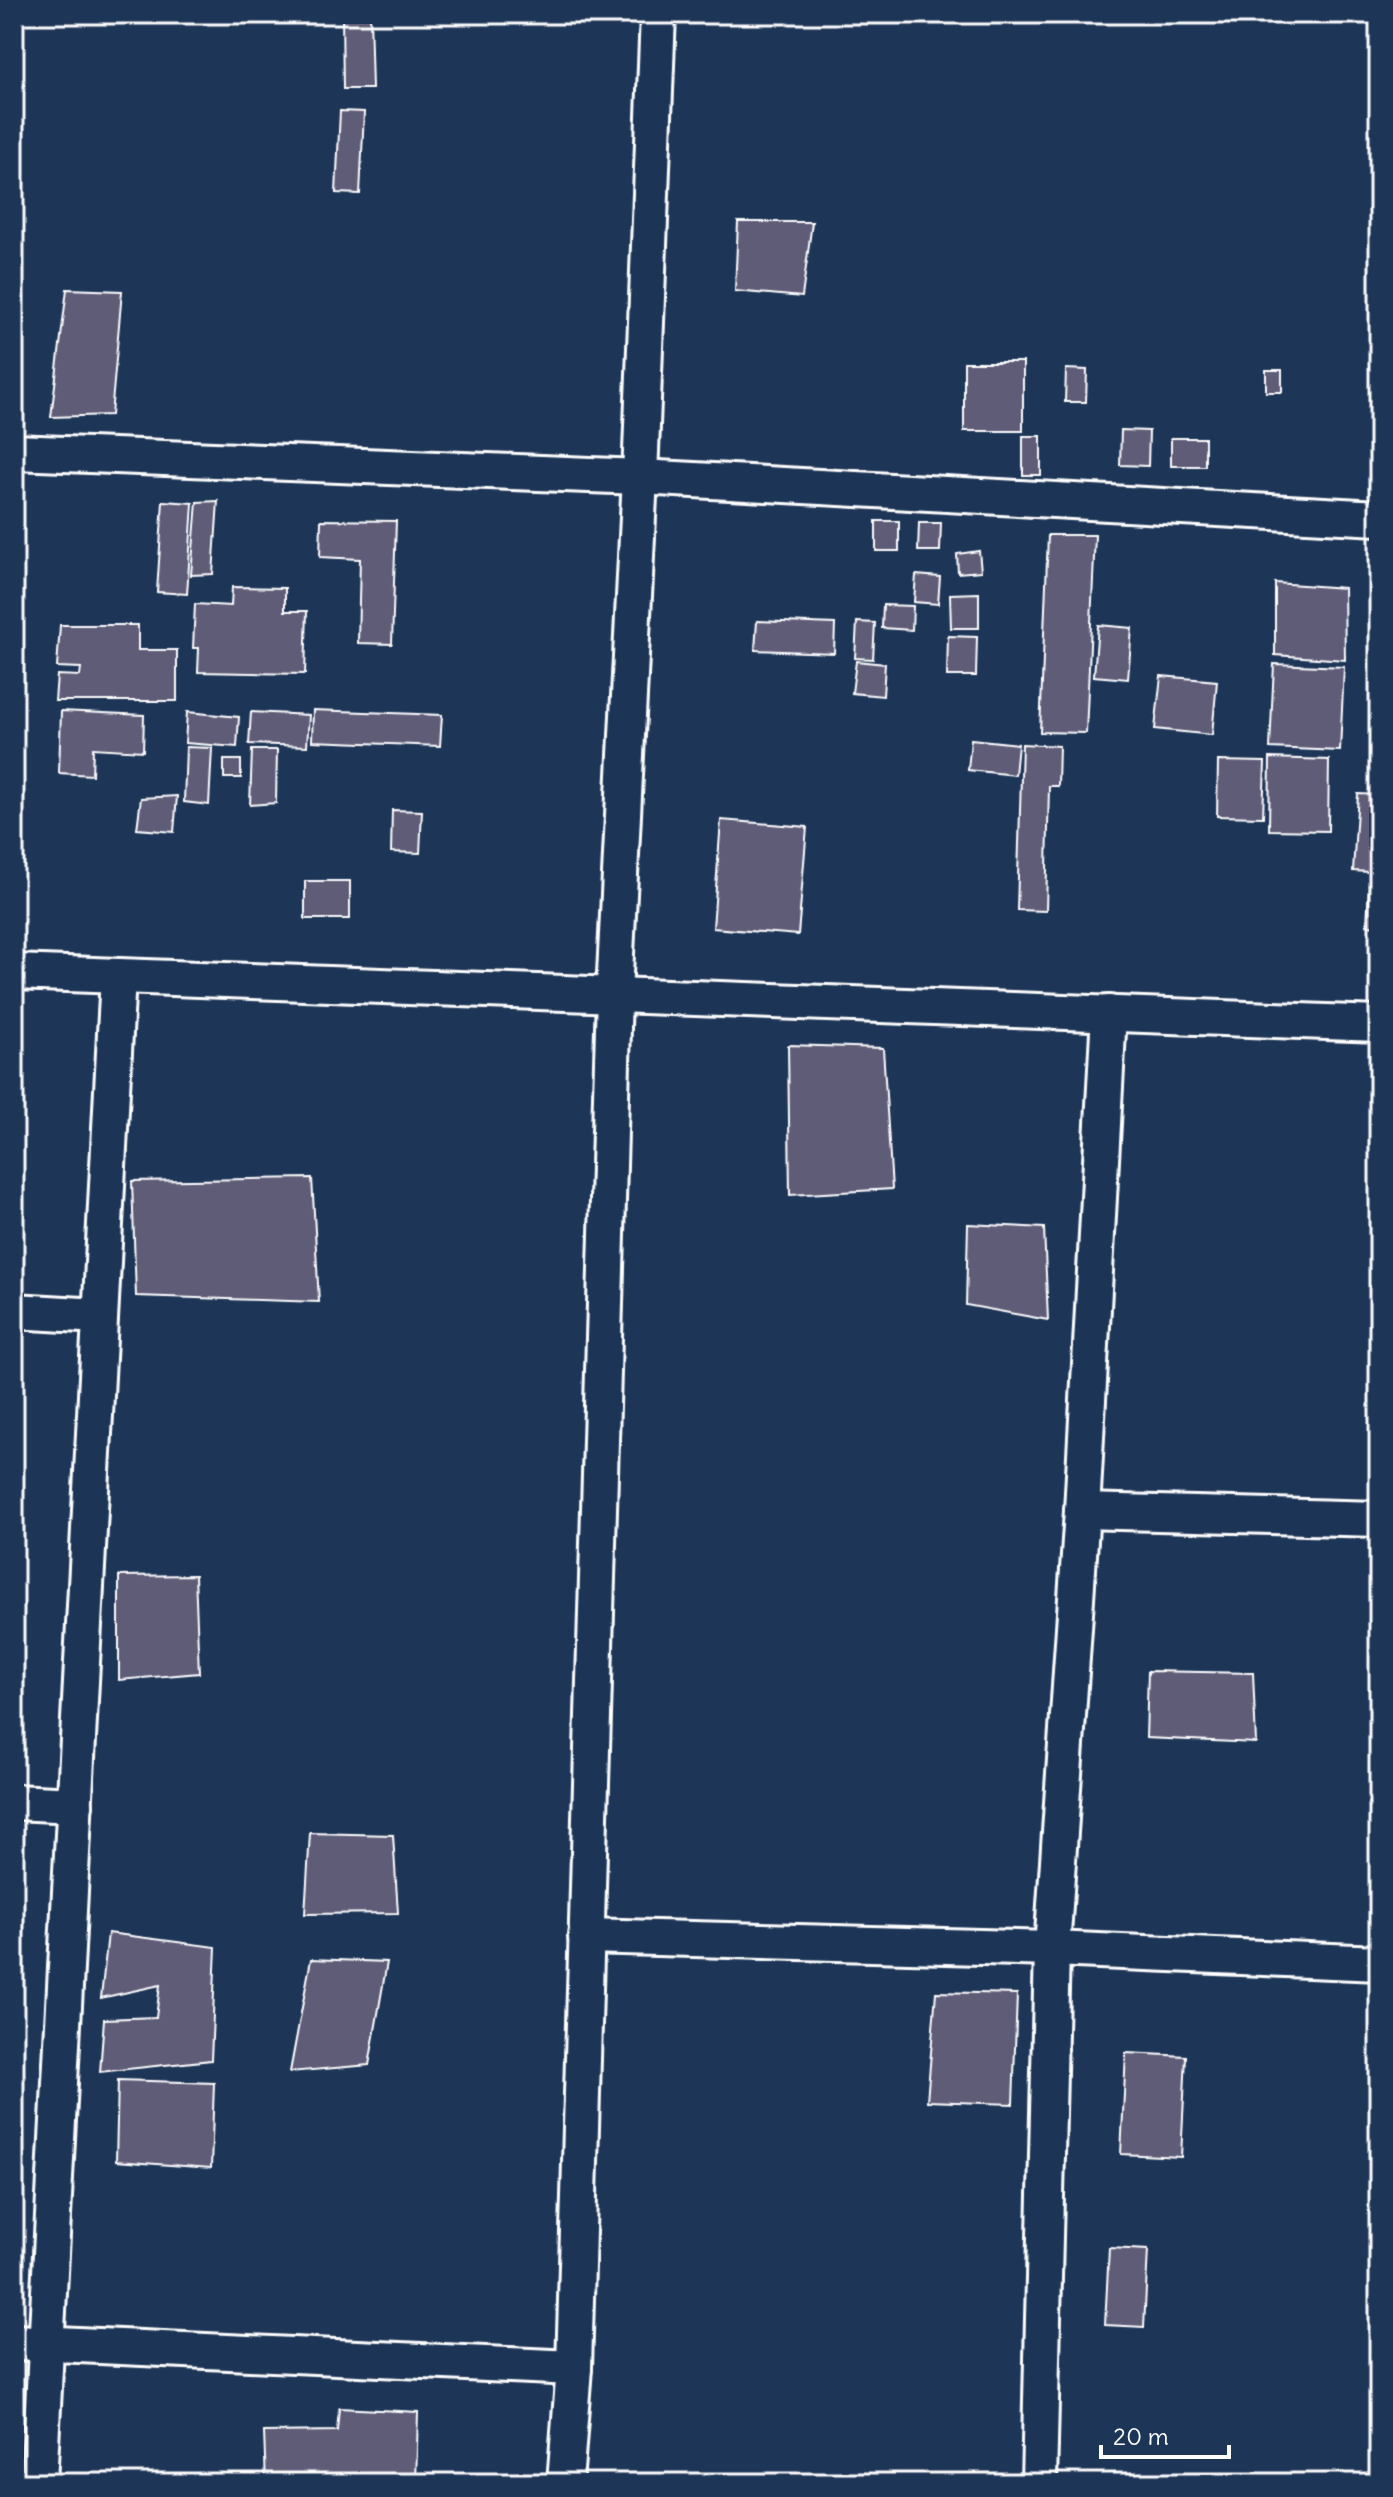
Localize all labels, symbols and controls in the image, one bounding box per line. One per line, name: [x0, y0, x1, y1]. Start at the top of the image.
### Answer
scale bar: [1101, 2409, 1229, 2459]
text: 20 m: [1113, 2421, 1169, 2451]

